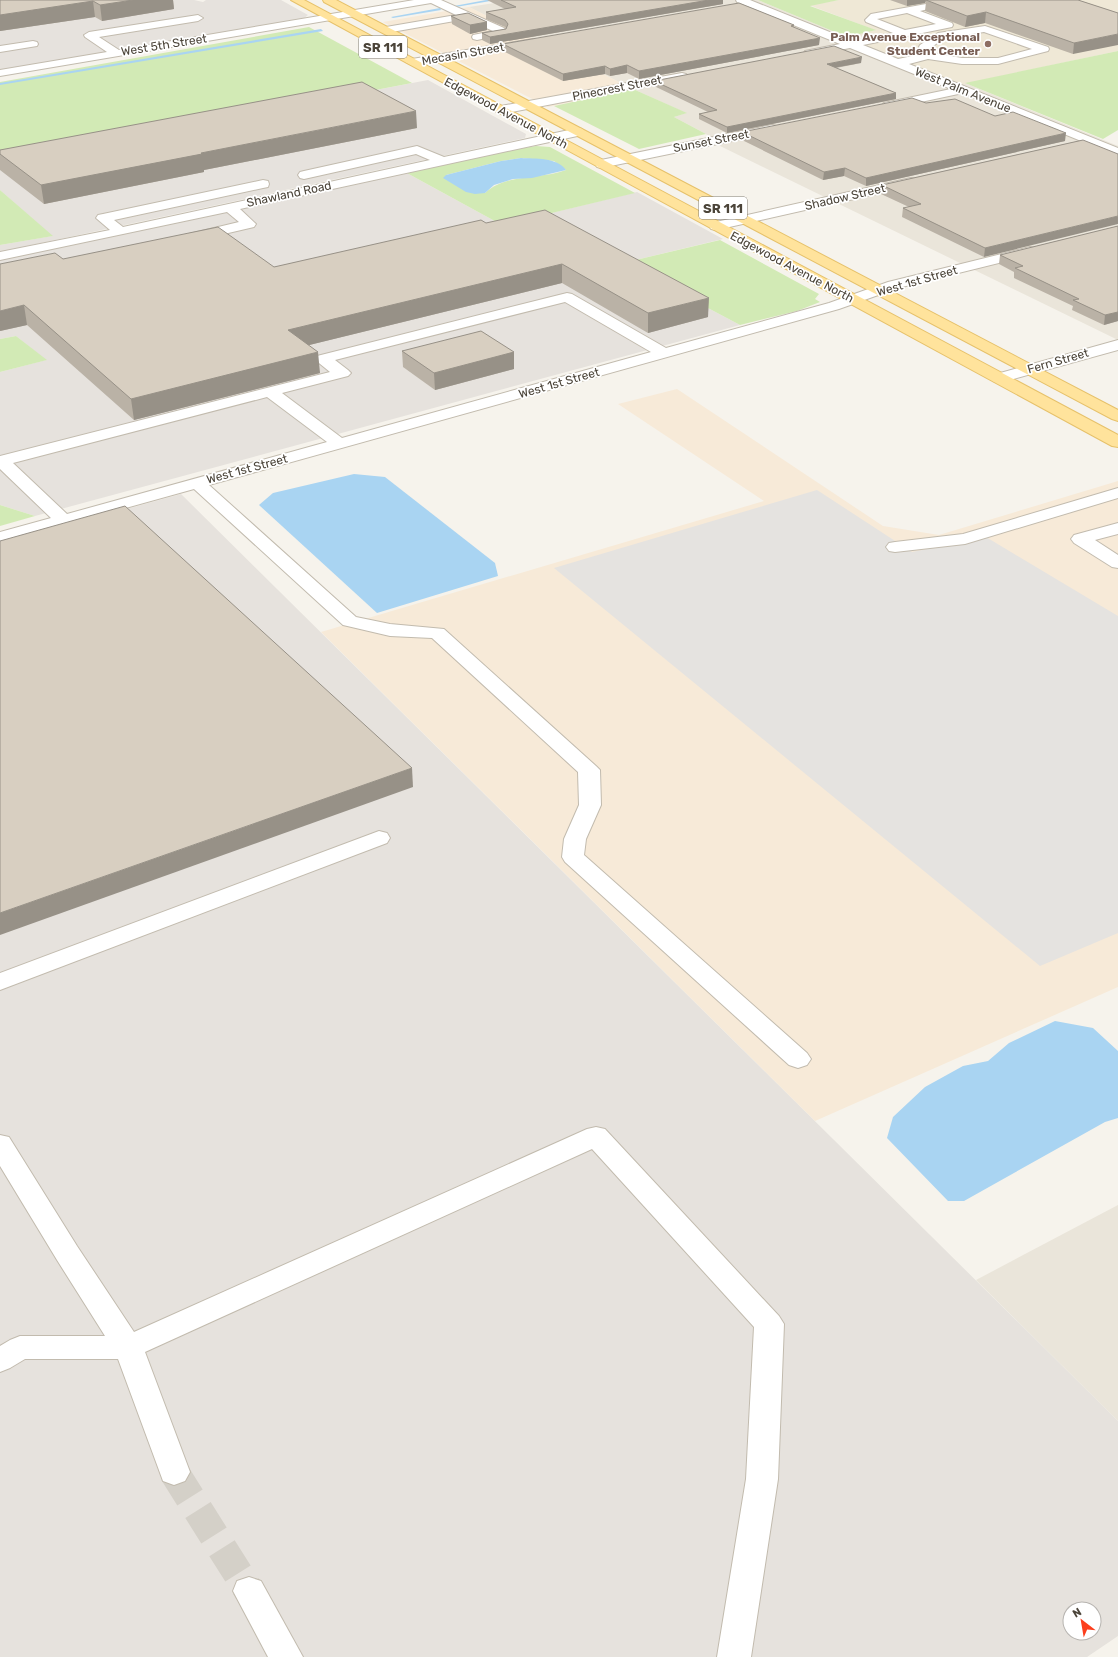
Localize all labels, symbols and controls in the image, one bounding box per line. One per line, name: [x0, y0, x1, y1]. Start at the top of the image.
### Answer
place label: Palm Avenue Exceptional Student Center: [830, 30, 981, 58]
street label: West 5th Street: [120, 31, 208, 59]
road number: SR 111: [359, 36, 407, 58]
marker: Palm Avenue Exceptional Student Center: [983, 39, 993, 49]
street label: Mecasin Street: [421, 40, 506, 68]
street label: West Palm Avenue: [913, 64, 1013, 116]
street label: Pinecrest Street: [571, 72, 663, 104]
street label: Edgewood Avenue North: [442, 74, 570, 152]
street label: Sunset Street: [672, 127, 750, 155]
street label: Shawland Road: [245, 178, 333, 210]
street label: Shadow Street: [803, 181, 887, 213]
road number: SR 111: [699, 197, 747, 219]
street label: Edgewood Avenue North: [728, 228, 856, 306]
street label: West 1st Street: [875, 263, 959, 299]
street label: Fern Street: [1026, 345, 1091, 376]
street label: West 1st Street: [517, 365, 601, 401]
street label: West 1st Street: [205, 451, 289, 487]
north arrow: [1062, 1601, 1102, 1641]
text: N: [1070, 1605, 1084, 1620]

